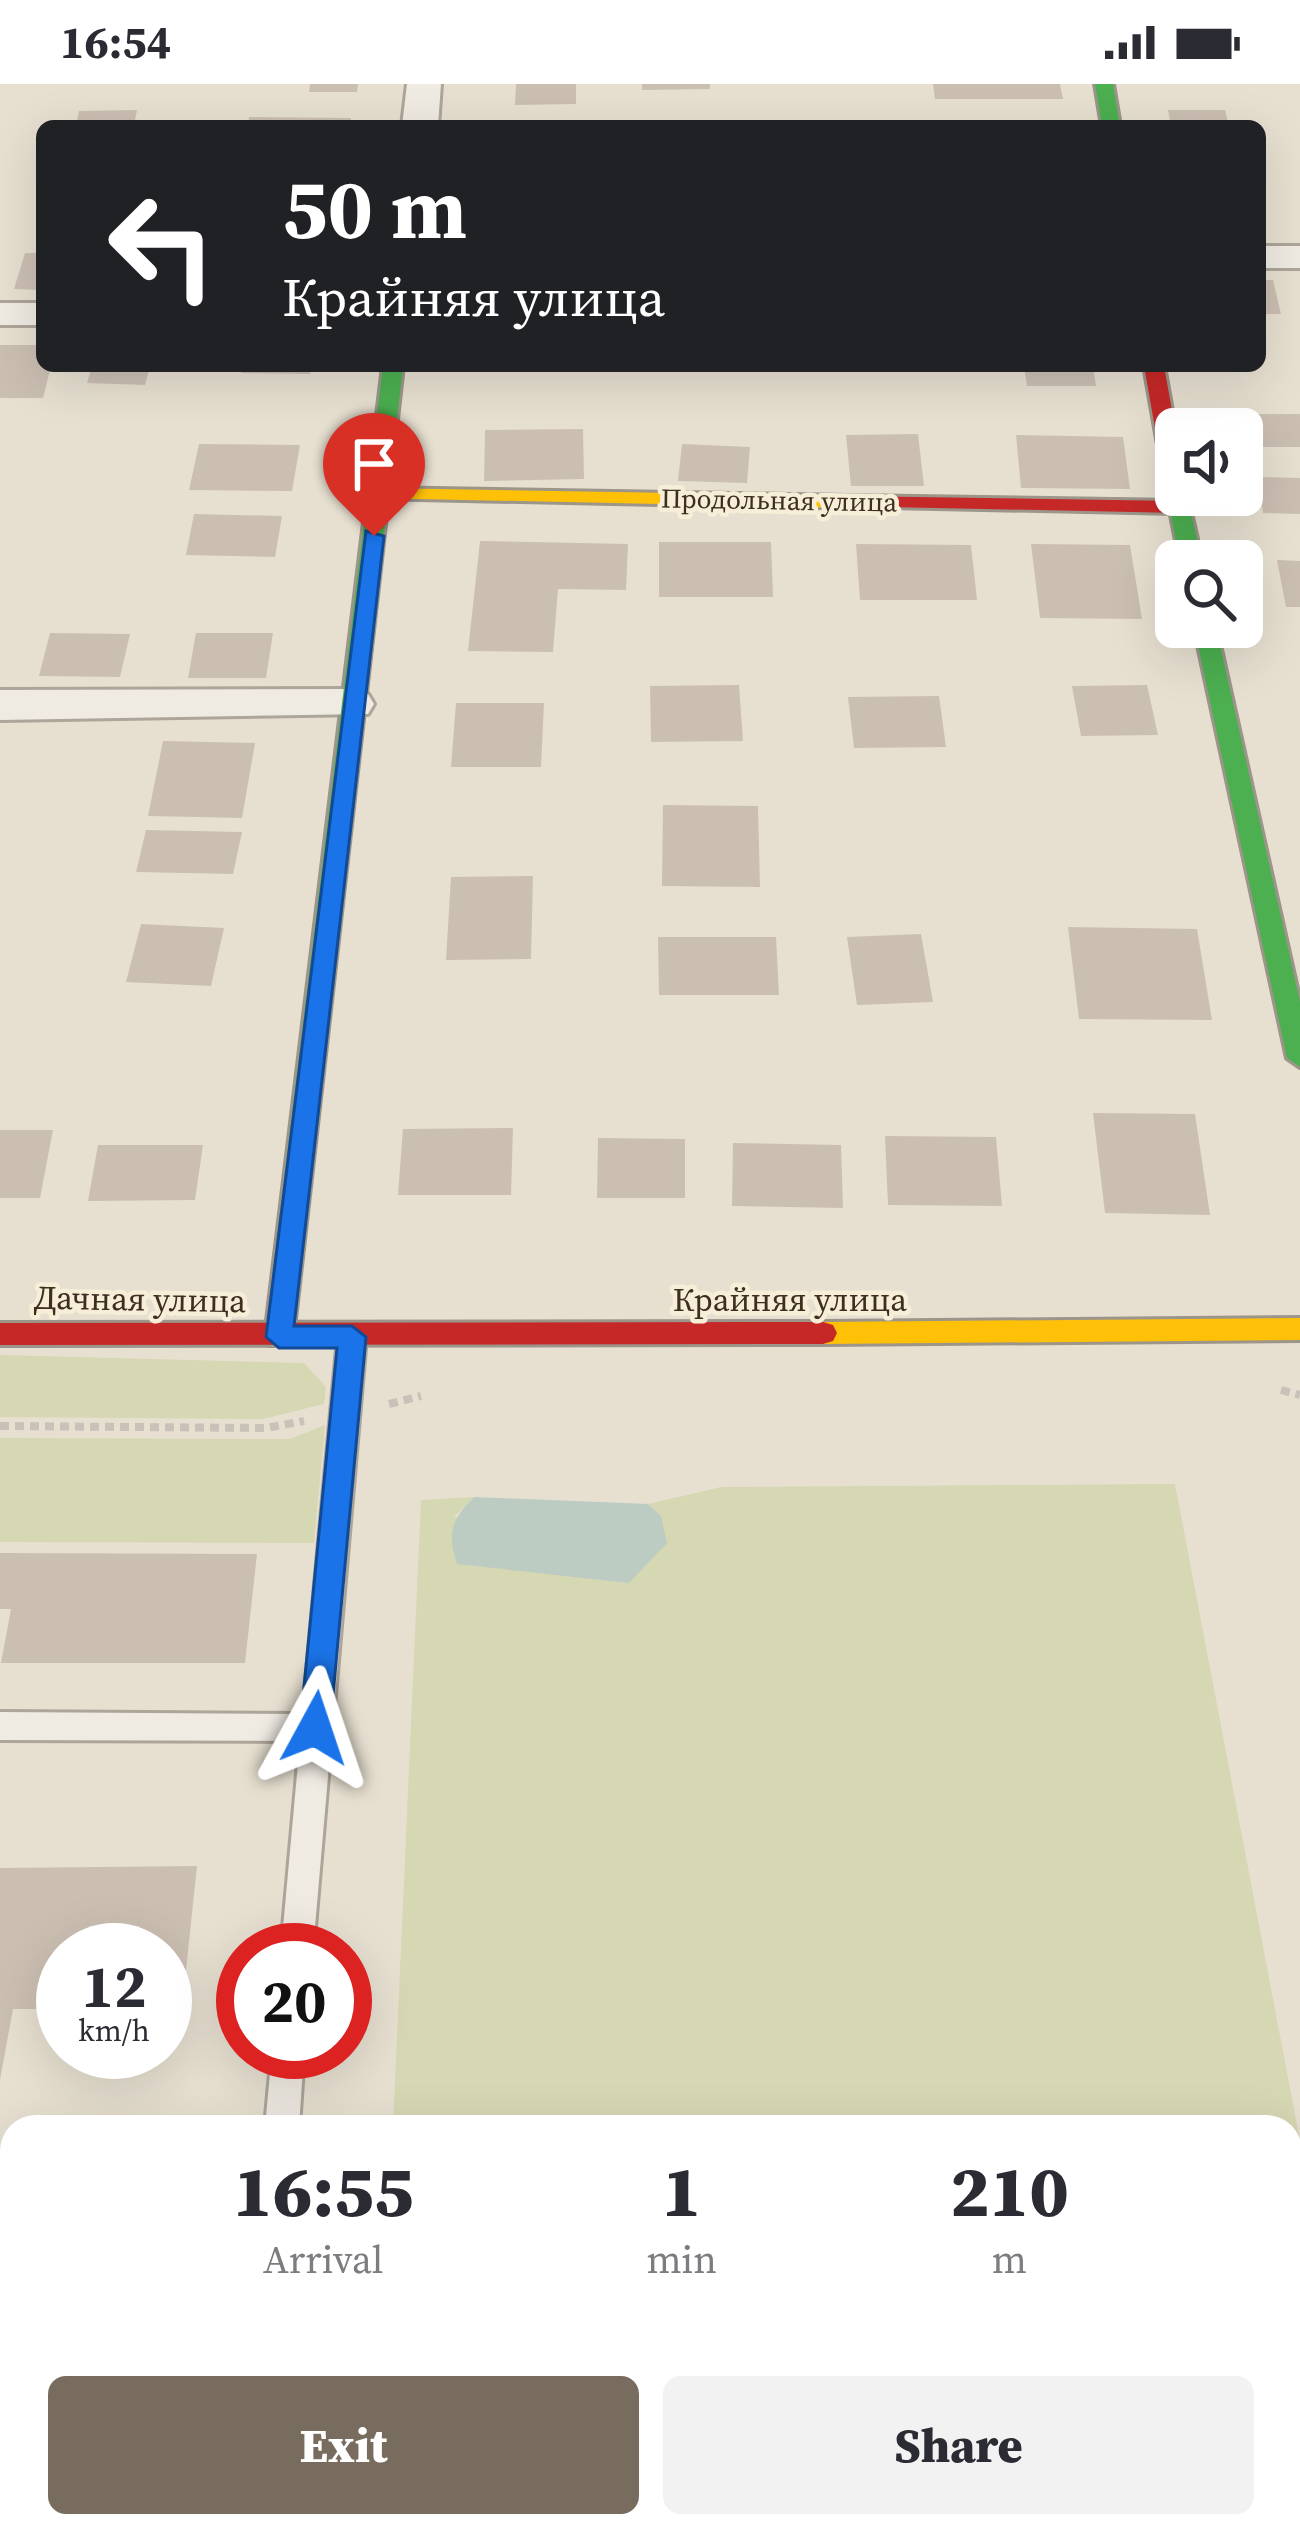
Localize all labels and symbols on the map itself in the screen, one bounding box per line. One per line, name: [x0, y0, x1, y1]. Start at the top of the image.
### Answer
pin: [323, 413, 425, 536]
street label: Продольная улица: [660, 479, 898, 521]
street label: Дачная улица: [34, 1275, 247, 1323]
street label: Крайняя улица: [673, 1277, 907, 1322]
position arrow: [252, 1665, 378, 1791]
speed limit sign: 20: [216, 1923, 372, 2079]

